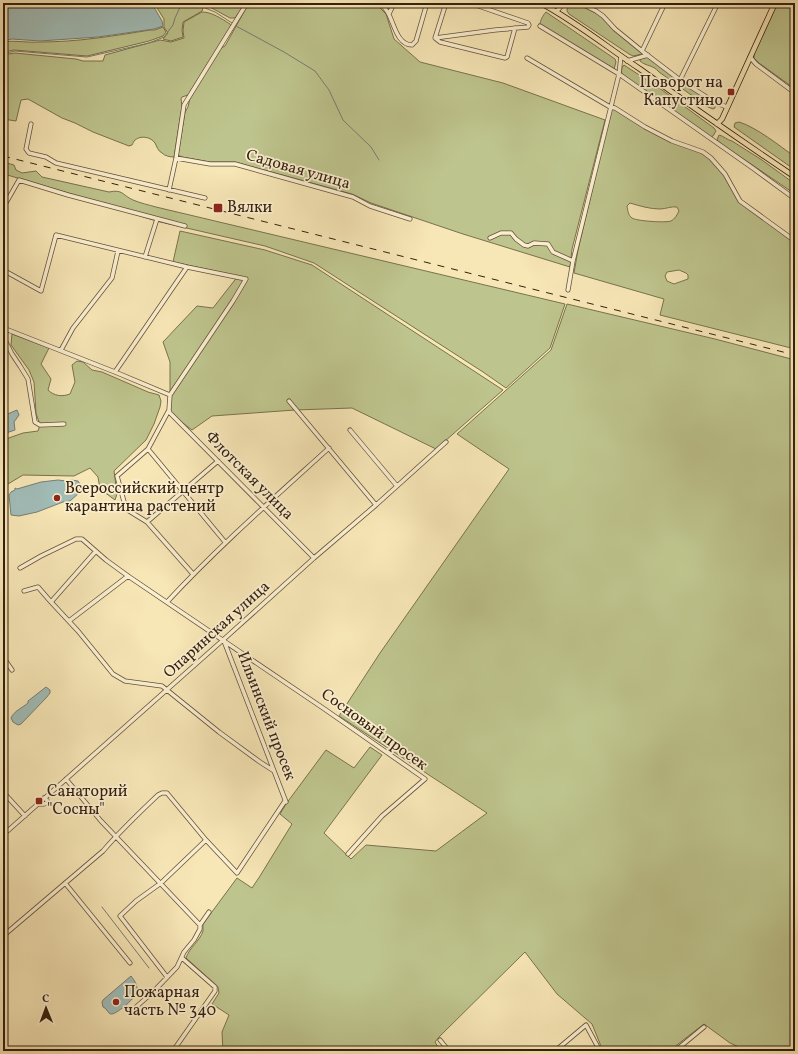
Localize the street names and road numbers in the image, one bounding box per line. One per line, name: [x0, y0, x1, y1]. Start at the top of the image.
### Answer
street label: Садовая улица: [243, 145, 353, 195]
street label: Флотская улица: [200, 427, 298, 525]
street label: Опаринская улица: [159, 576, 275, 684]
street label: Ильинский просек: [231, 648, 301, 784]
street label: Сосновый просек: [316, 684, 432, 776]

